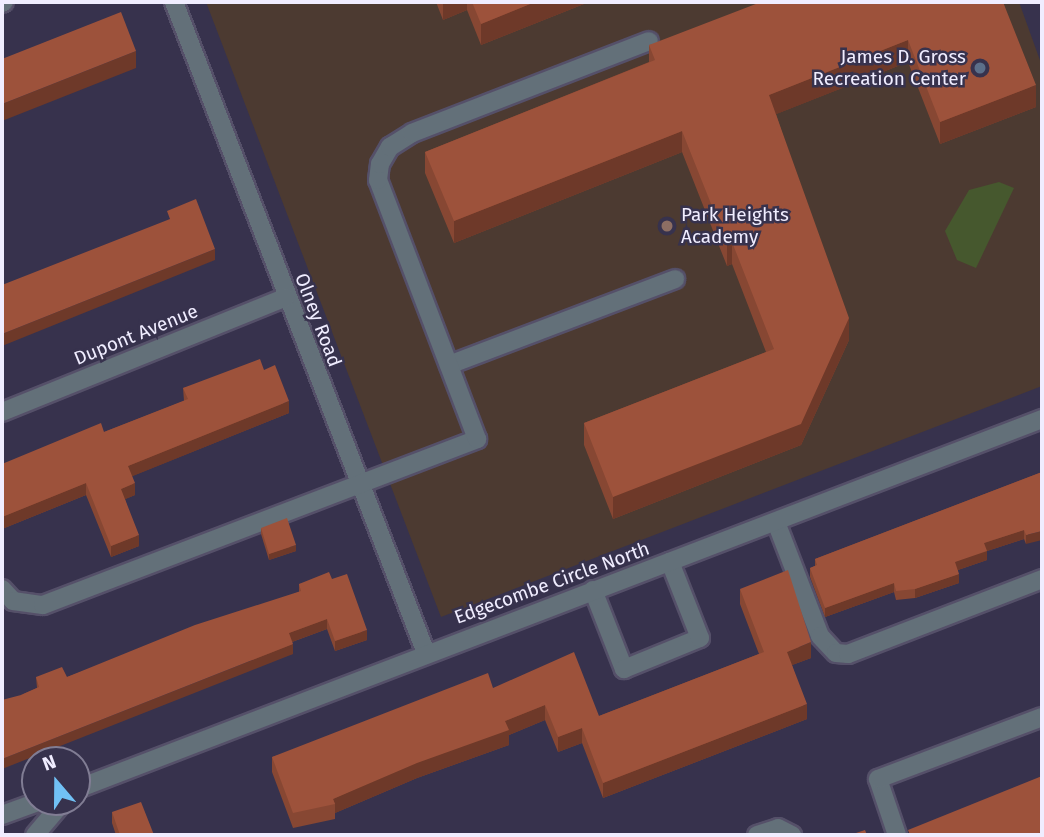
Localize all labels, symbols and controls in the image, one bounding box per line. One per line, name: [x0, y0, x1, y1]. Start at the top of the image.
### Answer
place label: James D. Gross Recreation Center: [813, 46, 966, 90]
marker: James D. Gross Recreation Center: [972, 60, 988, 76]
place label: Park Heights Academy: [681, 204, 789, 248]
marker: Park Heights Academy: [659, 218, 675, 234]
street label: Olney Road: [290, 270, 346, 370]
street label: Dupont Avenue: [71, 300, 201, 370]
street label: Edgecombe Circle North: [451, 537, 653, 629]
north arrow: [21, 746, 91, 816]
text: N: [39, 750, 59, 776]

